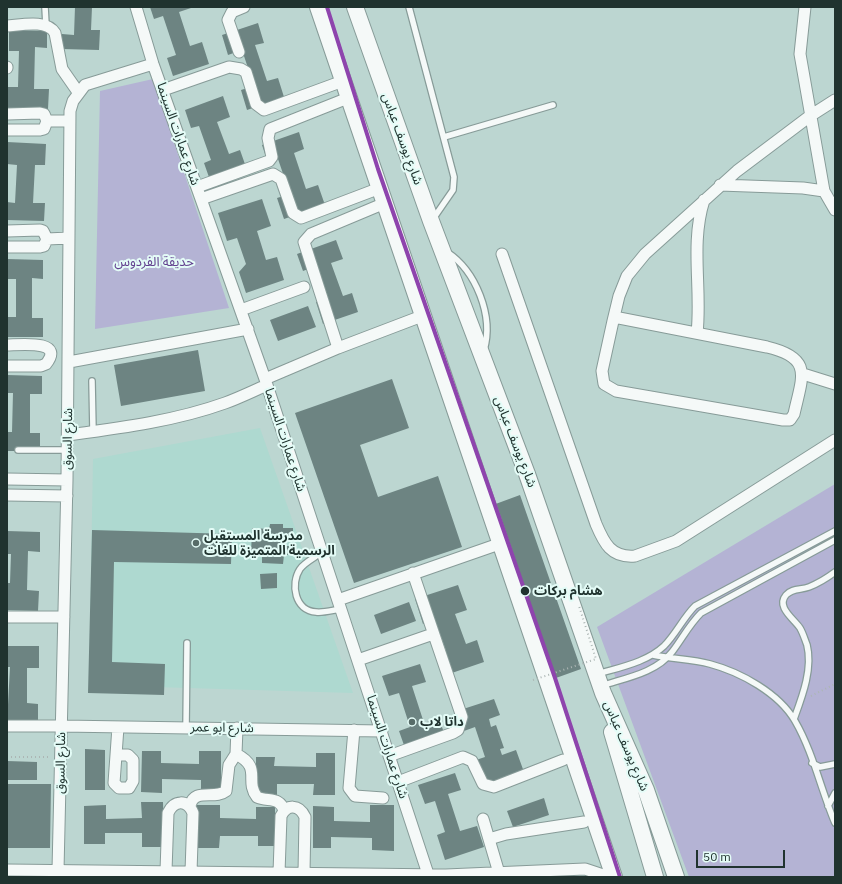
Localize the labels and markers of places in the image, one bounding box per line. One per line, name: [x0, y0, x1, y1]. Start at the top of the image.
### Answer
place label: مدرسة المستقبل الرسمية المتميزة للغات: [204, 528, 335, 559]
marker: مدرسة المستقبل الرسمية المتميزة للغات: [191, 538, 201, 548]
place label: هشام بركات: [534, 583, 603, 599]
marker: هشام بركات: [519, 585, 531, 597]
place label: داتا لاب: [420, 714, 464, 730]
marker: داتا لاب: [407, 717, 417, 727]

